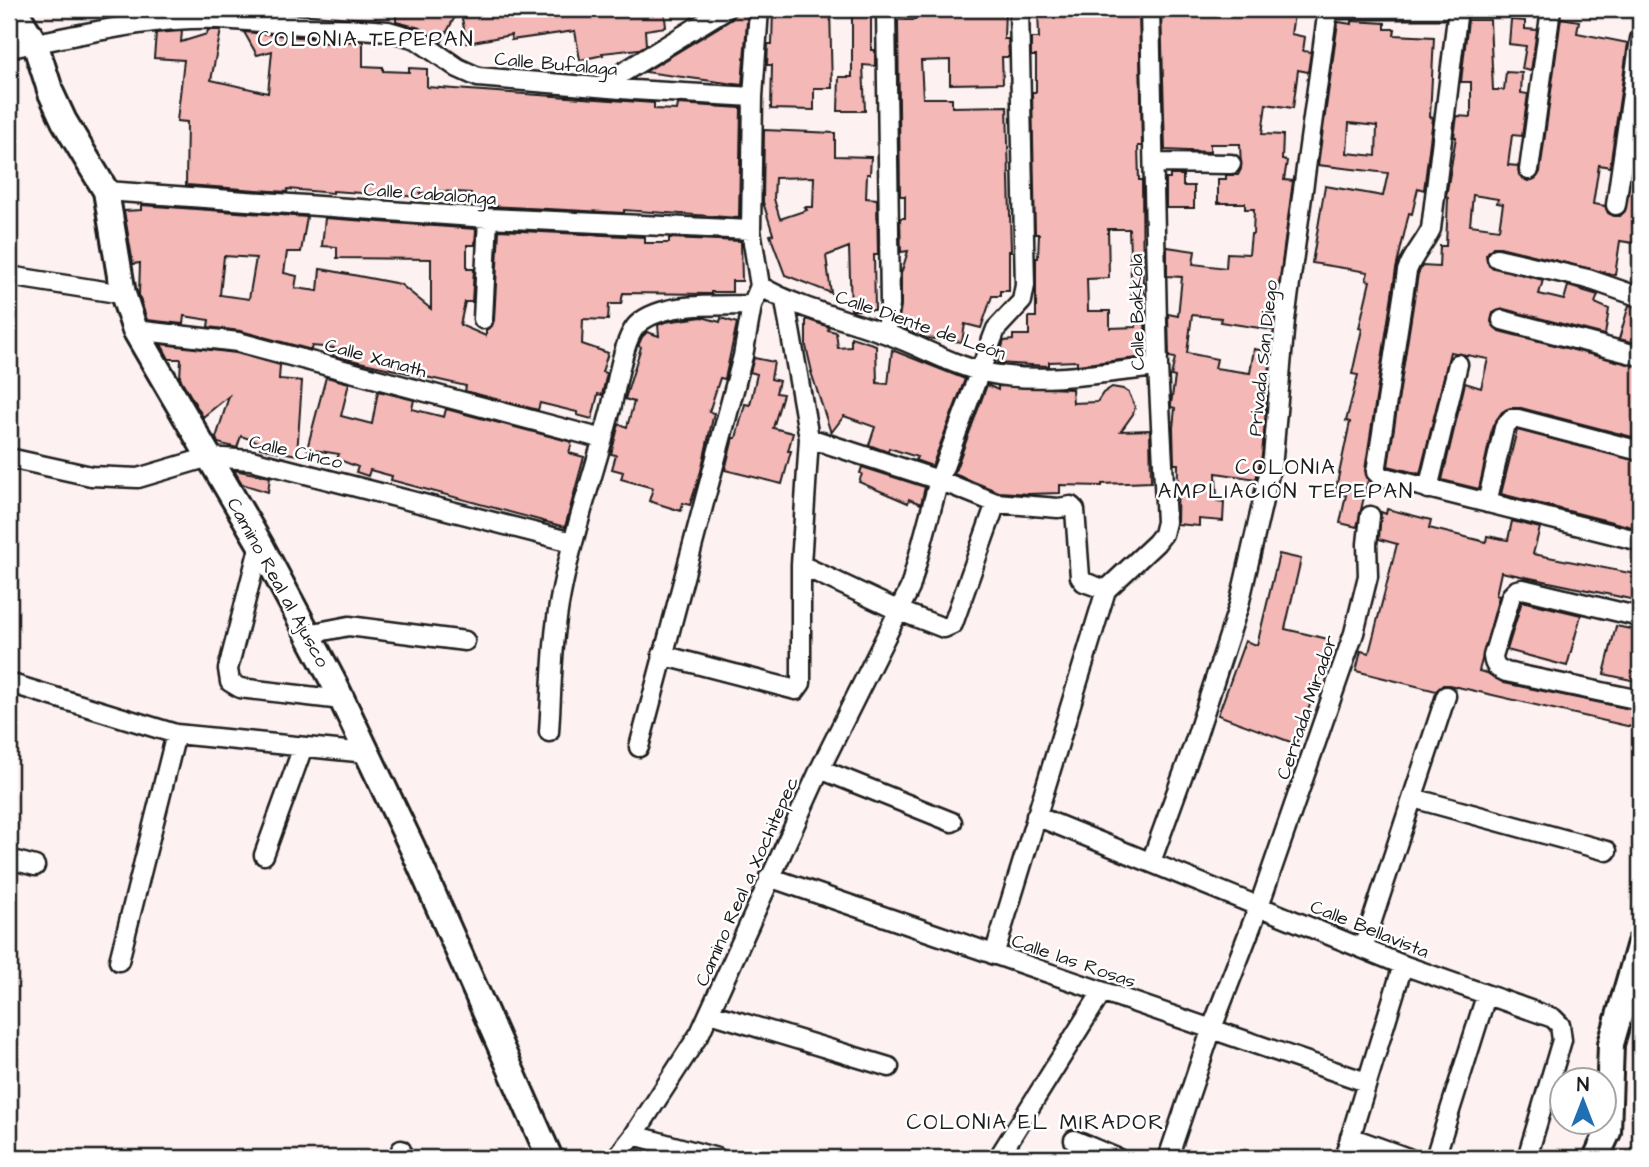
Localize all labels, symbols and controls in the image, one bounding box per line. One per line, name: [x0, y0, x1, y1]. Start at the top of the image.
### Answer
district label: COLONIA TEPEPAN: [257, 25, 475, 54]
street label: Calle Bufalaga: [493, 46, 619, 84]
street label: Calle Cabalonga: [363, 176, 498, 214]
street label: Calle Bakkola: [1123, 253, 1152, 371]
street label: Privada San Diego: [1242, 278, 1286, 438]
street label: Calle Diente de León: [832, 284, 1009, 367]
street label: Calle Xanath: [322, 332, 430, 385]
street label: Calle Cinco: [246, 429, 346, 476]
district label: COLONIA AMPLIACIÓN TEPEPAN: [1158, 453, 1414, 506]
street label: Camino Real al Ajusco: [220, 493, 336, 673]
street label: Cerrada Mirador: [1270, 631, 1345, 783]
street label: Camino Real a Xochitepec: [689, 772, 806, 991]
street label: Calle Bellavista: [1306, 893, 1433, 966]
street label: Calle las Rosas: [1008, 928, 1139, 995]
north arrow: [1548, 1066, 1618, 1136]
text: N: [1577, 1072, 1589, 1099]
district label: COLONIA EL MIRADOR: [907, 1108, 1165, 1137]

